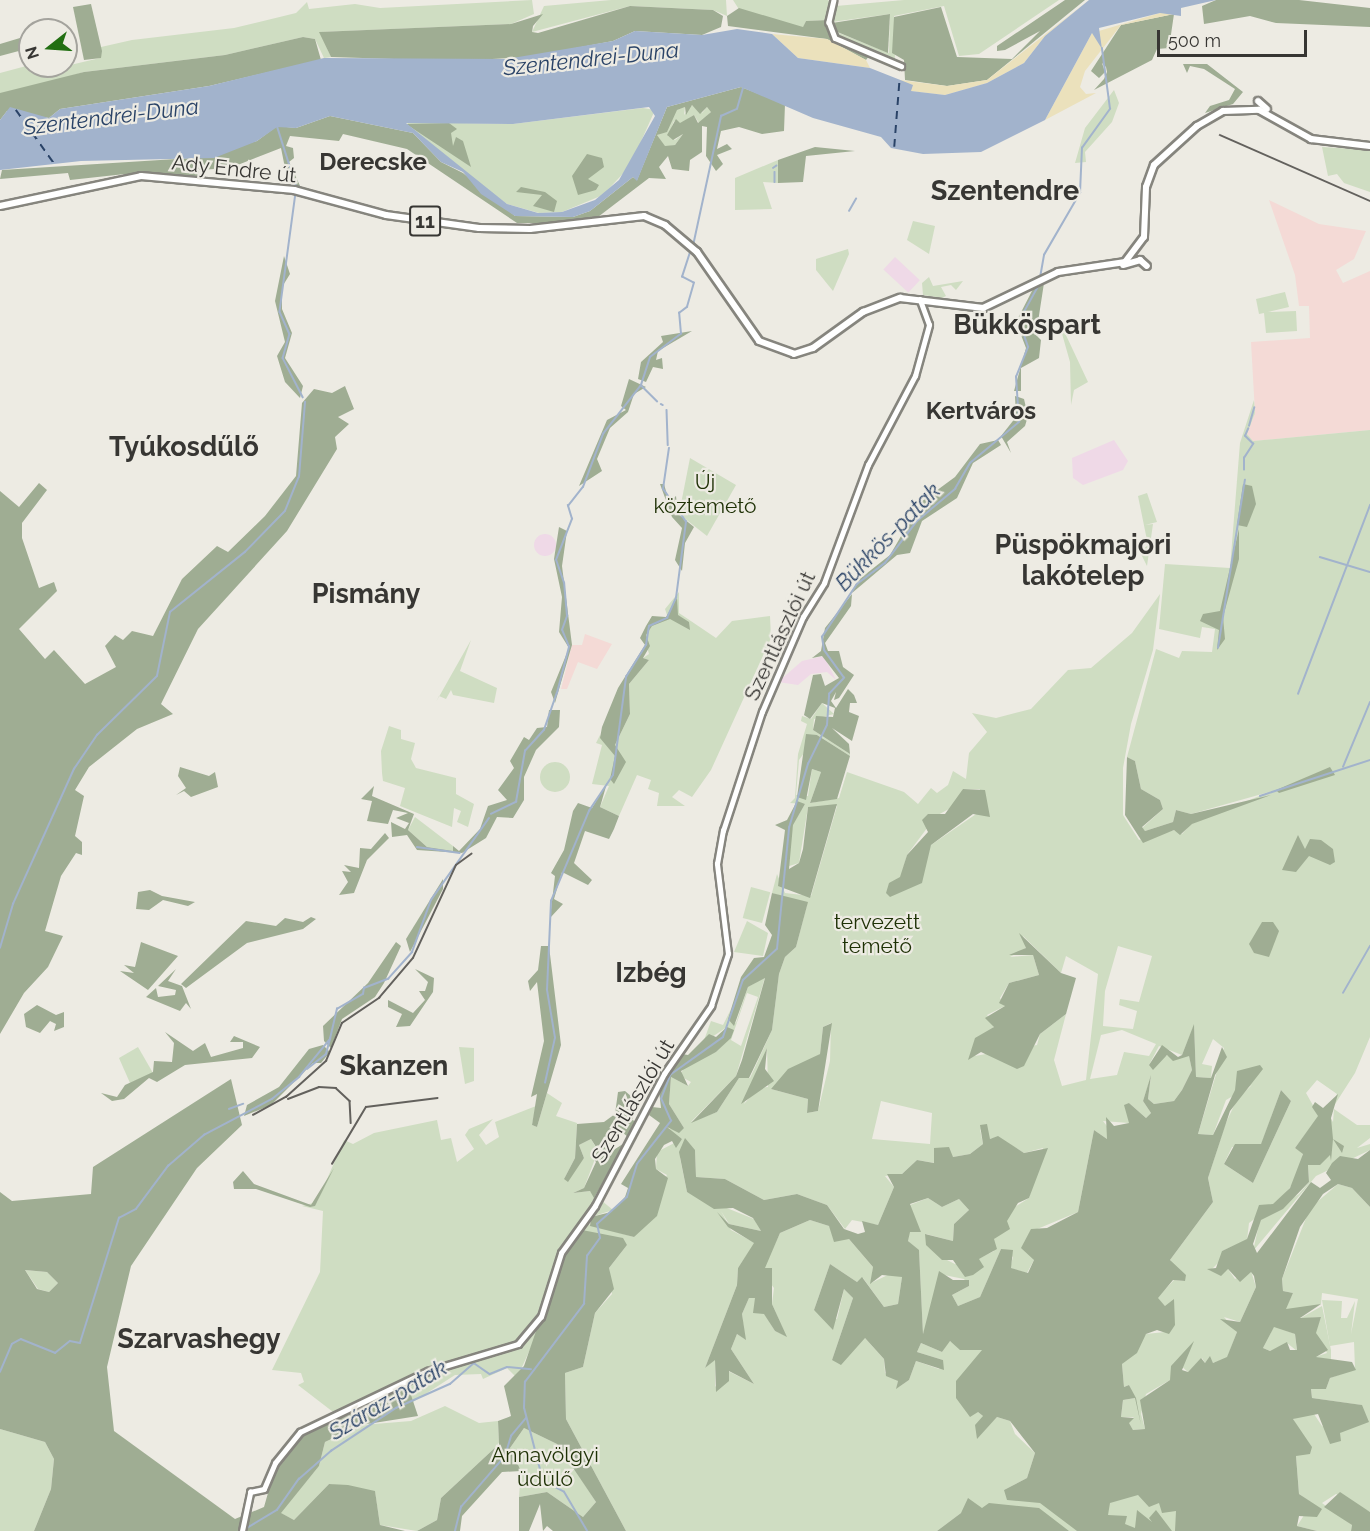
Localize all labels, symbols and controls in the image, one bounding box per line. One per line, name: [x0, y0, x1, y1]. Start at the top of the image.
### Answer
north arrow: [18, 18, 78, 78]
scale bar: [1160, 18, 1310, 56]
text: 500 m: [1168, 30, 1221, 51]
water label: Szentendrei-Duna: [502, 37, 680, 81]
text: N: [21, 44, 43, 61]
water label: Szentendrei-Duna: [22, 93, 200, 141]
district label: Derecske: [319, 148, 427, 176]
street label: Ady Endre út: [170, 150, 298, 188]
district label: Szentendre: [931, 175, 1079, 207]
road number: 11: [408, 204, 442, 238]
district label: Bükköspart: [953, 309, 1101, 341]
district label: Kertváros: [926, 397, 1036, 425]
district label: Tyúkosdűlő: [109, 431, 259, 463]
park label: Új köztemető: [653, 469, 757, 519]
water label: Bükkös-patak: [830, 478, 946, 596]
district label: Püspökmajori lakótelep: [995, 528, 1171, 591]
street label: Szentlászlói út: [739, 567, 821, 705]
district label: Pismány: [312, 578, 420, 610]
park label: tervezett temető: [834, 909, 920, 959]
district label: Izbég: [615, 957, 687, 989]
street label: Szentlászlói út: [586, 1035, 680, 1167]
district label: Skanzen: [340, 1050, 448, 1082]
district label: Szarvashegy: [117, 1323, 281, 1355]
water label: Száraz-patak: [324, 1354, 452, 1446]
park label: Annavölgyi üdülő: [491, 1442, 599, 1492]

